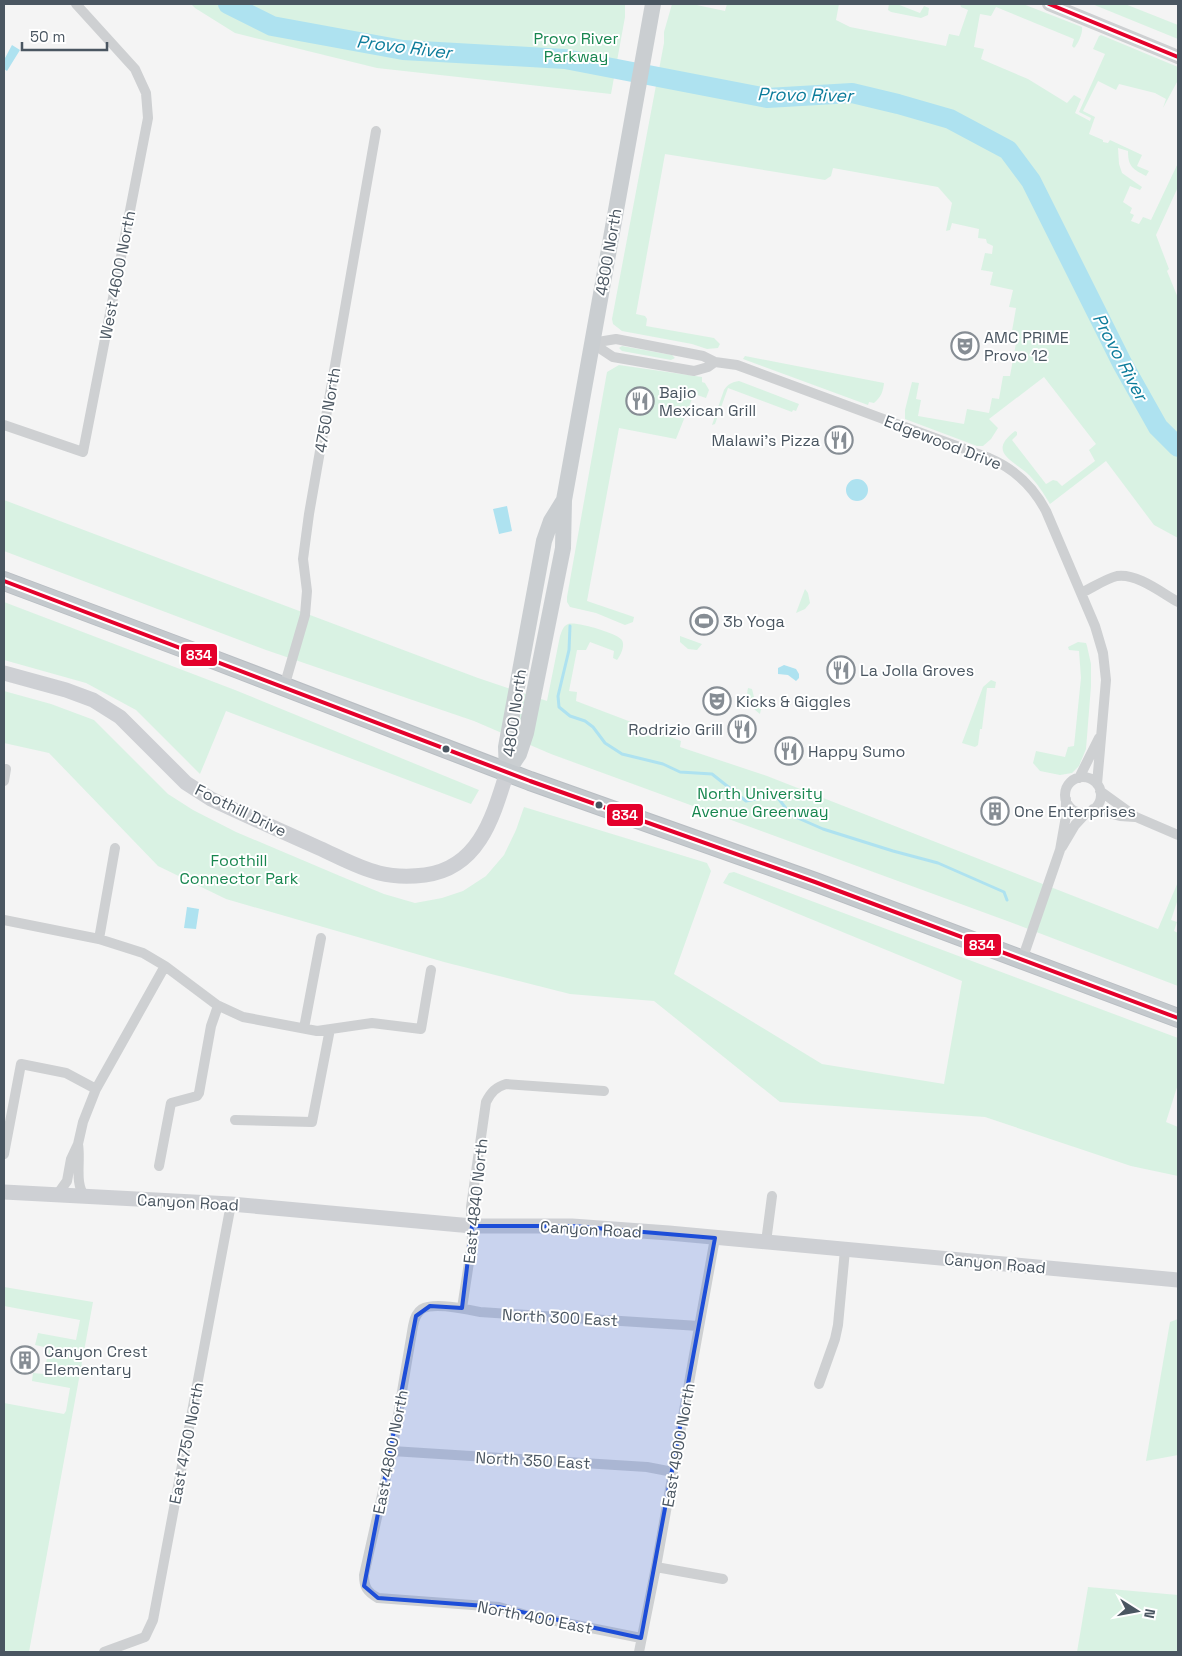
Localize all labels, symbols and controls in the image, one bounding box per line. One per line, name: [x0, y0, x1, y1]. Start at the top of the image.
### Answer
scale bar: [22, 20, 108, 52]
text: 50 m: [30, 27, 65, 46]
park label: Provo River Parkway: [533, 28, 619, 67]
water label: Provo River: [355, 29, 455, 64]
water label: Provo River: [757, 82, 855, 107]
street label: 4800 North: [590, 207, 627, 297]
street label: West 4600 North: [95, 209, 140, 341]
water label: Provo River: [1088, 309, 1154, 406]
place label: AMC PRIME Provo 12: [984, 327, 1069, 366]
theatre icon: AMC PRIME Provo 12: [950, 331, 980, 361]
street label: 4750 North: [310, 366, 345, 454]
place label: Bajio Mexican Grill: [659, 382, 756, 421]
restaurant icon: Bajio Mexican Grill: [625, 386, 655, 416]
street label: Edgewood Drive: [881, 410, 1005, 475]
restaurant icon: Malawi's Pizza: [824, 425, 854, 455]
place label: Malawi's Pizza: [711, 430, 820, 451]
sports icon: 3b Yoga: [689, 606, 719, 636]
place label: 3b Yoga: [723, 611, 785, 632]
line badge: 834: [180, 643, 218, 667]
text: 834: [186, 646, 212, 664]
restaurant icon: La Jolla Groves: [826, 655, 856, 685]
place label: La Jolla Groves: [860, 660, 974, 681]
street label: 4800 North: [498, 668, 531, 758]
theatre icon: Kicks & Giggles: [702, 686, 732, 716]
place label: Kicks & Giggles: [736, 691, 851, 712]
restaurant icon: Rodrizio Grill: [727, 714, 757, 744]
place label: Rodrizio Grill: [628, 719, 723, 740]
restaurant icon: Happy Sumo: [774, 736, 804, 766]
place label: Happy Sumo: [808, 741, 905, 762]
unlabelled marker: [441, 744, 451, 754]
street label: Foothill Drive: [192, 779, 290, 842]
park label: North University Avenue Greenway: [691, 783, 829, 822]
building icon: One Enterprises: [980, 796, 1010, 826]
unlabelled marker: [594, 800, 604, 810]
place label: One Enterprises: [1014, 801, 1136, 822]
line badge: 834: [606, 803, 644, 827]
text: 834: [612, 806, 638, 824]
park label: Foothill Connector Park: [180, 850, 299, 889]
line badge: 834: [963, 933, 1002, 957]
text: 834: [969, 936, 995, 954]
street label: East 4840 North: [458, 1137, 493, 1265]
street label: Canyon Road: [136, 1189, 239, 1216]
street label: Canyon Road: [539, 1216, 642, 1243]
street label: Canyon Road: [943, 1249, 1047, 1278]
street label: North 300 East: [502, 1304, 618, 1331]
place label: Canyon Crest Elementary: [44, 1341, 148, 1380]
building icon: Canyon Crest Elementary: [10, 1345, 40, 1375]
street label: East 4750 North: [164, 1380, 209, 1506]
street label: East 4900 North: [657, 1381, 700, 1509]
street label: East 4800 North: [368, 1388, 413, 1516]
street label: North 350 East: [475, 1447, 591, 1474]
north arrow: [1112, 1586, 1162, 1636]
street label: North 400 East: [476, 1596, 594, 1639]
text: N: [1140, 1607, 1159, 1620]

